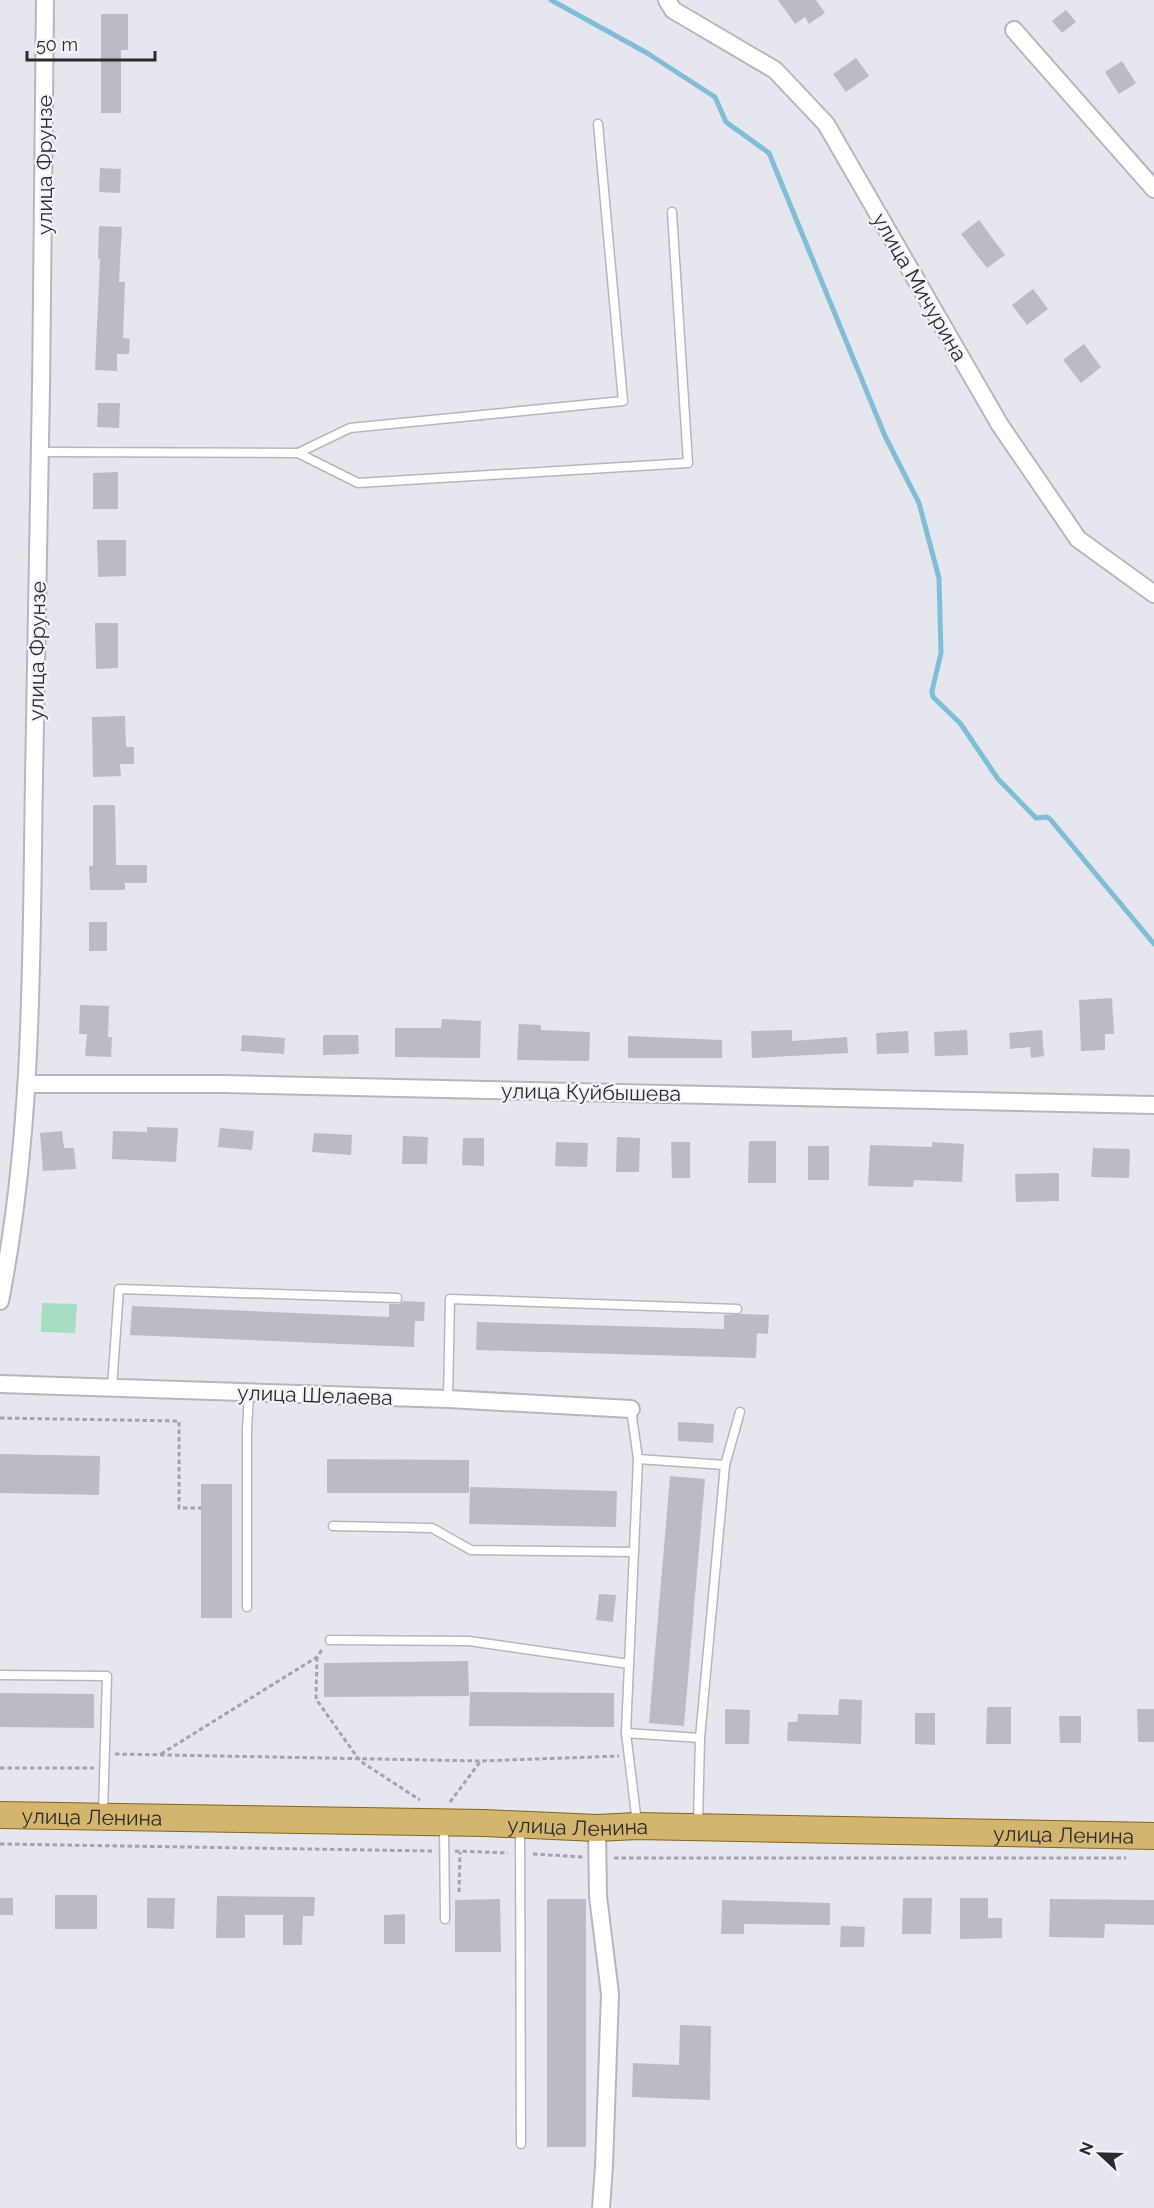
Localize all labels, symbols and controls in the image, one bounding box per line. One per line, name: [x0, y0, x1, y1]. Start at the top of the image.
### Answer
scale bar: [27, 24, 154, 62]
text: 50 m: [36, 34, 78, 55]
street label: улица Фрунзе: [32, 95, 57, 235]
street label: улица Мичурина: [867, 208, 973, 366]
street label: улица Фрунзе: [23, 581, 51, 721]
street label: улица Куйбышева: [501, 1078, 681, 1106]
street label: улица Шелаева: [237, 1380, 393, 1410]
street label: улица Ленина: [21, 1803, 163, 1830]
street label: улица Ленина: [507, 1812, 648, 1841]
street label: улица Ленина: [993, 1820, 1134, 1848]
north arrow: [1070, 2124, 1130, 2184]
text: N: [1075, 2139, 1098, 2158]

